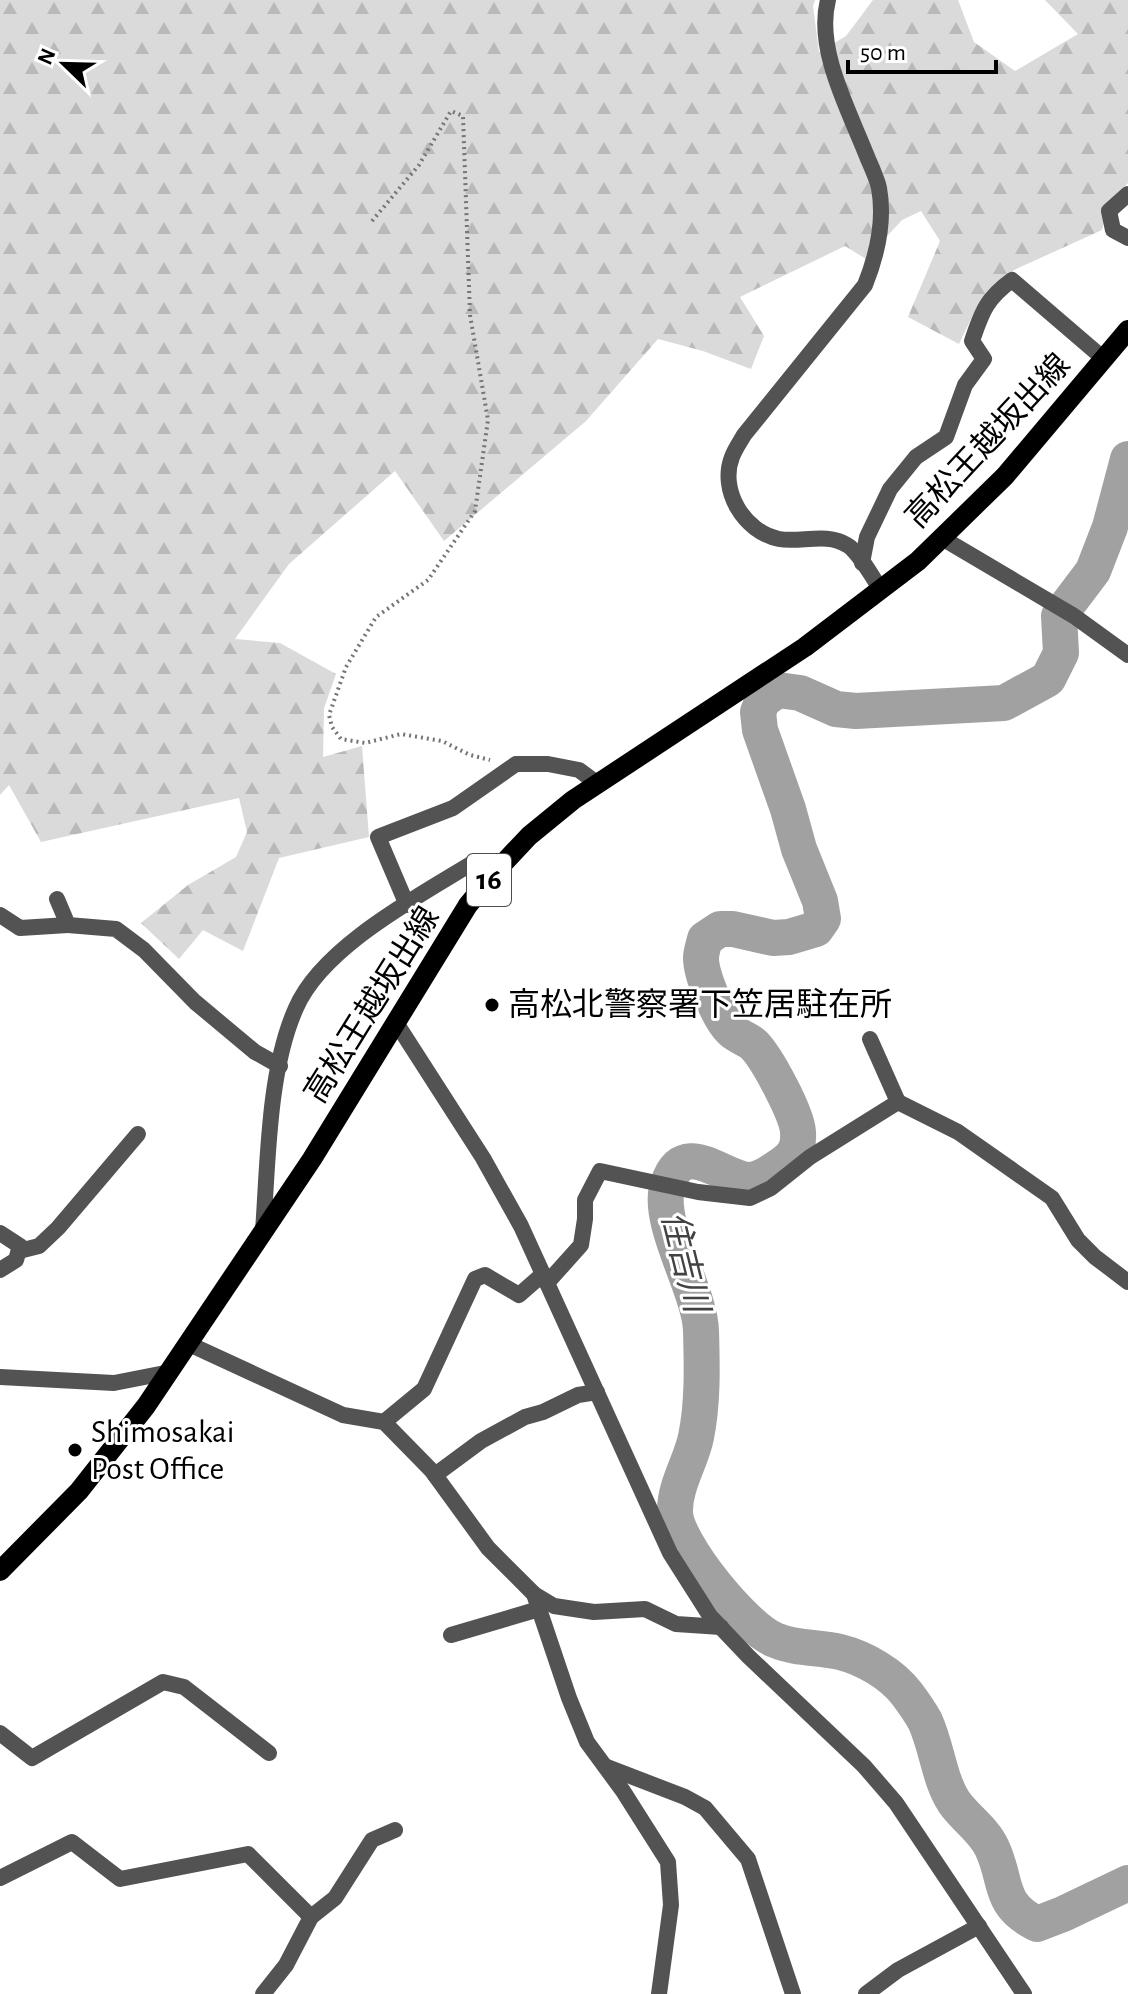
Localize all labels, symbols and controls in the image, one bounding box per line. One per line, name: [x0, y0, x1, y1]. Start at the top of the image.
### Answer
north arrow: [24, 24, 104, 104]
scale bar: [848, 24, 996, 74]
text: 50 m: [860, 41, 906, 65]
text: N: [33, 45, 60, 68]
street label: 高松王越坂出線: [898, 347, 1076, 534]
road number: 16: [467, 854, 511, 906]
street label: 高松王越坂出線: [297, 900, 445, 1108]
place label: 高松北警察署下笠居駐在所: [508, 987, 892, 1021]
marker: 高松北警察署下笠居駐在所: [483, 996, 501, 1014]
water label: 住吉川: [655, 1208, 715, 1319]
place label: Shimosakai Post Office: [91, 1416, 235, 1485]
marker: Shimosakai Post Office: [66, 1441, 84, 1459]

